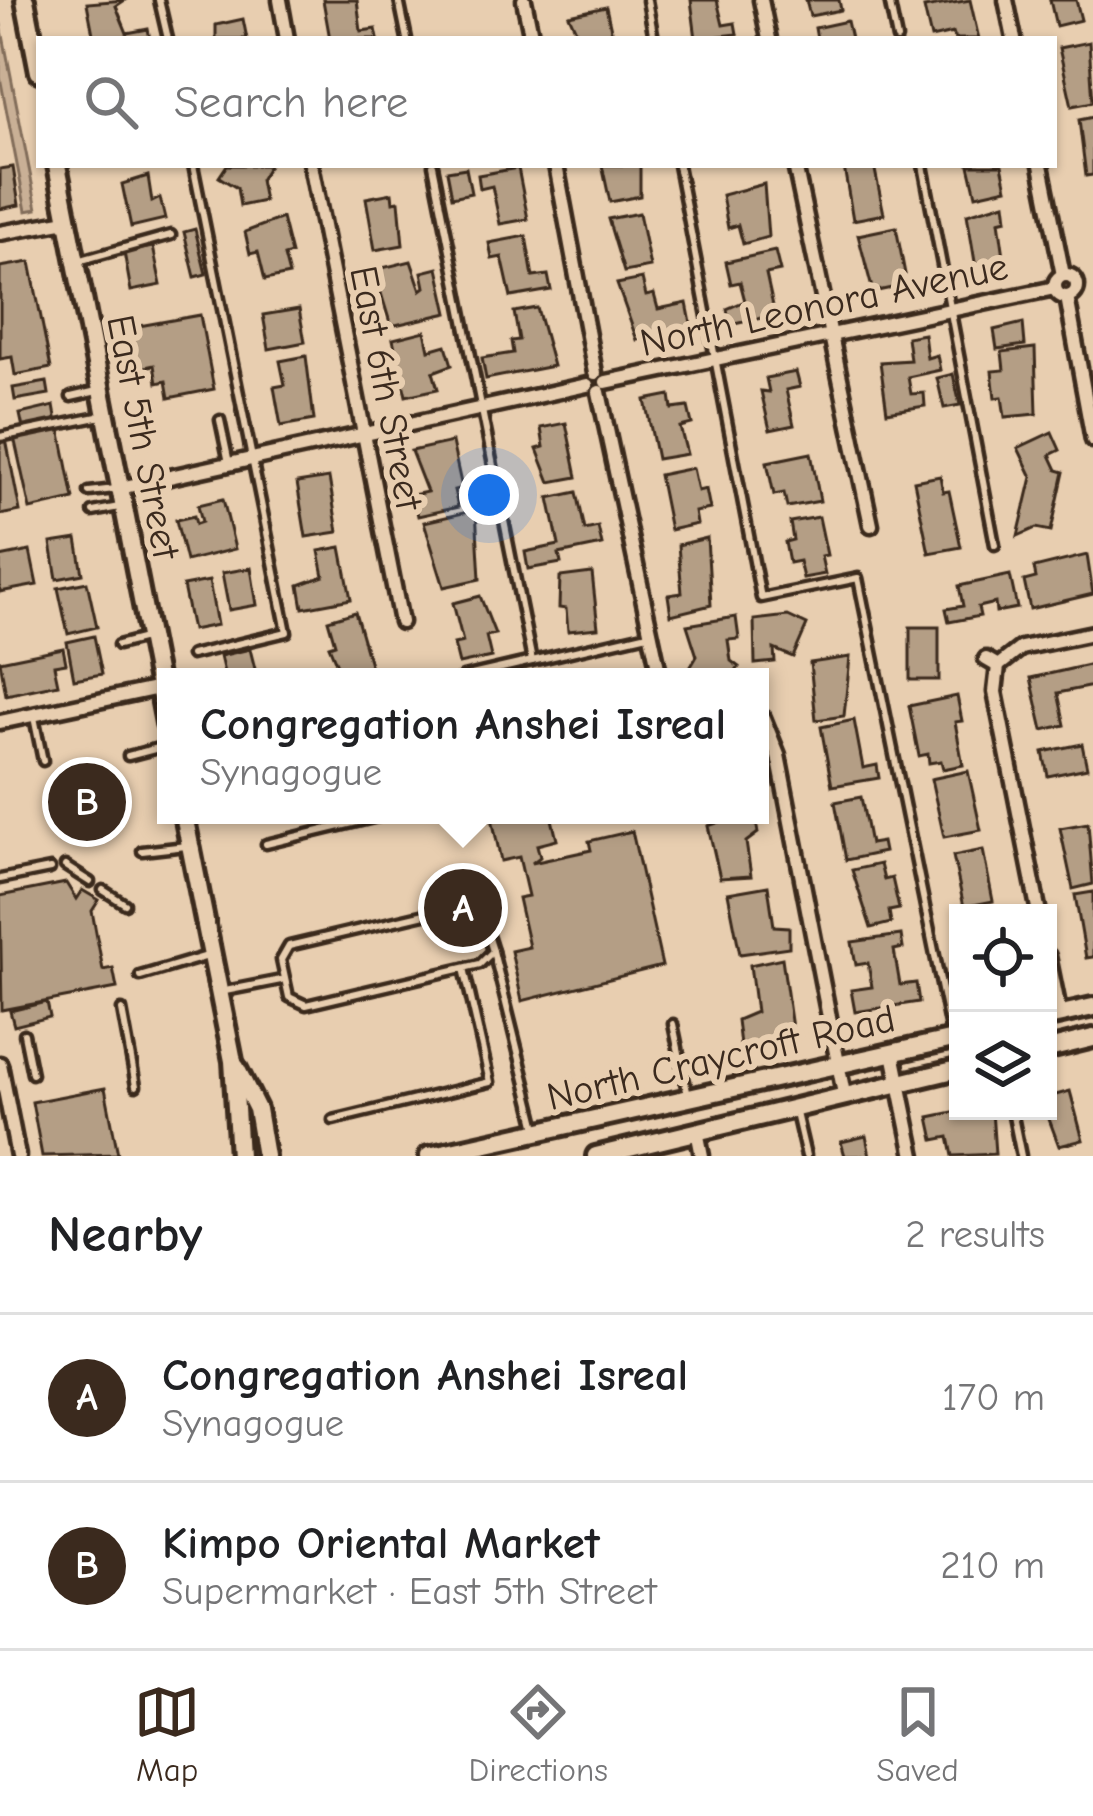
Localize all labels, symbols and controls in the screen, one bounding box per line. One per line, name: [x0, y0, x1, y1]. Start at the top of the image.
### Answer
search box: [36, 36, 1057, 168]
icon: search: [78, 69, 144, 135]
text: Search here: [174, 76, 408, 128]
street label: North Leonora Avenue: [636, 244, 1012, 366]
street label: East 6th Street: [340, 262, 432, 516]
street label: East 5th Street: [97, 311, 189, 565]
your location: [459, 465, 519, 525]
popup: [157, 668, 769, 824]
text: Congregation Anshei Isreal: [200, 698, 726, 750]
text: Synagogue: [200, 750, 382, 795]
pin: B: [48, 757, 126, 847]
pin: A: [424, 863, 502, 953]
map controls: [949, 904, 1057, 1120]
button: locate: [949, 904, 1057, 1012]
street label: North Craycroft Road: [543, 996, 899, 1120]
button: layers: [949, 1012, 1057, 1120]
text: Nearby: [48, 1205, 202, 1264]
text: 2 results: [905, 1212, 1045, 1257]
text: Congregation Anshei Isreal: [162, 1349, 688, 1401]
text: A: [76, 1375, 98, 1420]
text: 170 m: [942, 1375, 1045, 1420]
text: Synagogue: [162, 1401, 344, 1446]
text: Kimpo Oriental Market: [162, 1517, 600, 1569]
text: B: [75, 1543, 99, 1588]
text: 210 m: [940, 1543, 1045, 1588]
text: Supermarket · East 5th Street: [162, 1569, 657, 1614]
tab: Map: [134, 1679, 200, 1789]
tab: Directions: [469, 1679, 608, 1789]
tab: Saved: [876, 1679, 959, 1789]

